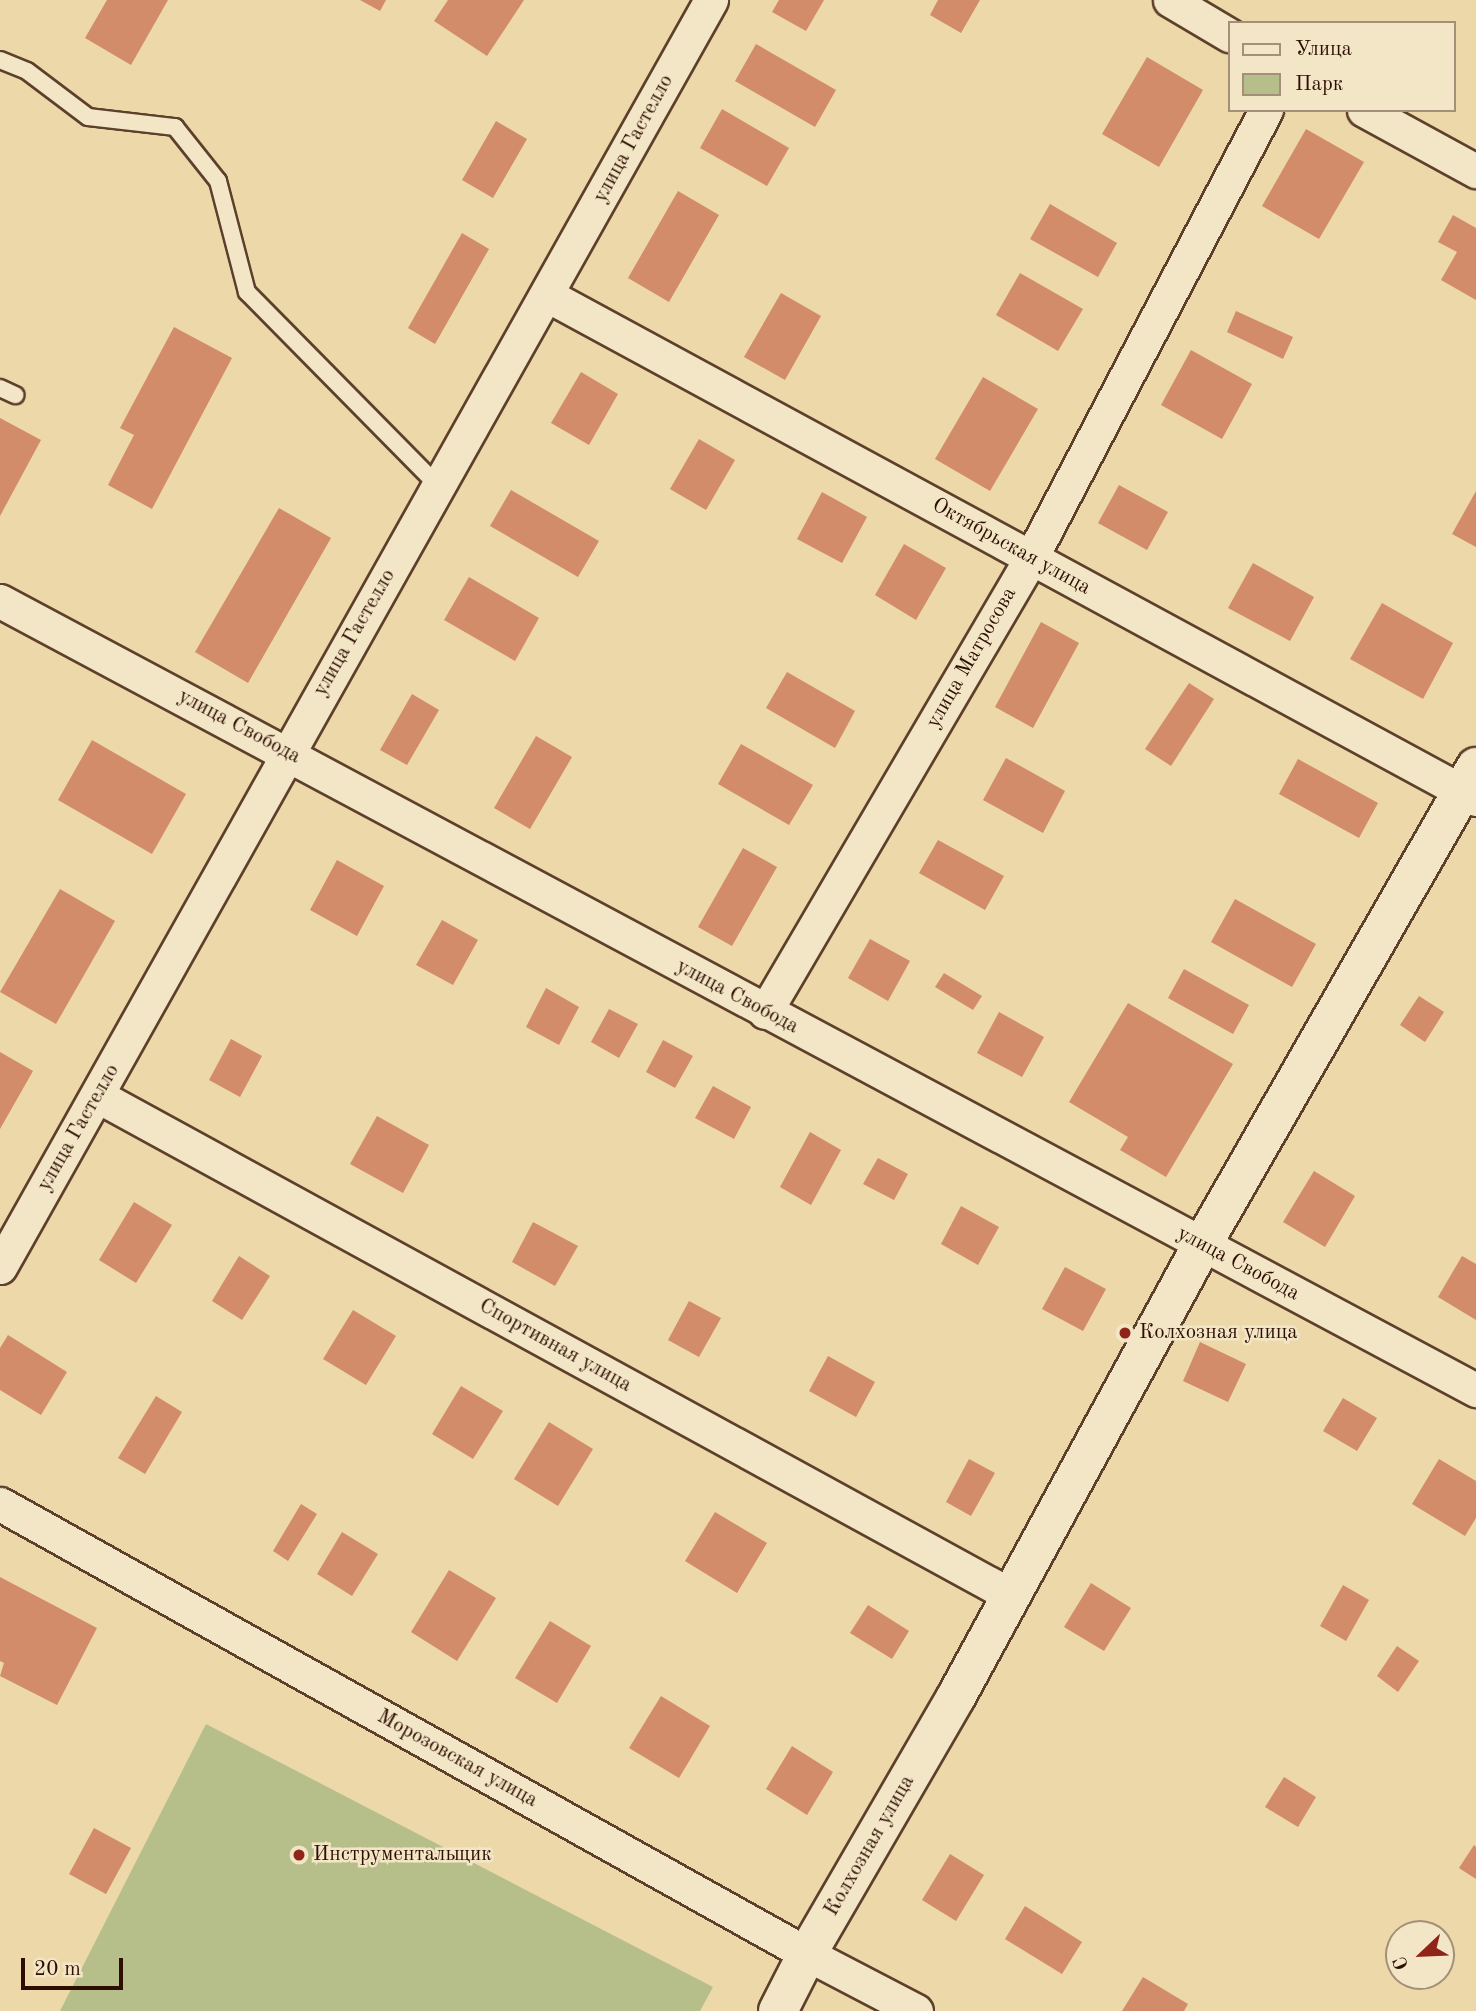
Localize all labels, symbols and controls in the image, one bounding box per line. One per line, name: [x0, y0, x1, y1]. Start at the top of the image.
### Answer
legend: [1228, 21, 1455, 112]
text: Улица: [1295, 39, 1352, 60]
street label: улица Гастелло: [588, 70, 680, 208]
text: Парк: [1295, 74, 1343, 95]
street label: Октябрьская улица: [927, 493, 1095, 601]
street label: улица Гастелло: [308, 565, 402, 701]
street label: улица Матросова: [921, 583, 1023, 733]
street label: улица Свобода: [173, 684, 305, 770]
street label: улица Свобода: [671, 954, 803, 1040]
street label: улица Гастелло: [32, 1060, 126, 1196]
street label: улица Свобода: [1172, 1221, 1304, 1307]
street label: Спортивная улица: [474, 1294, 636, 1398]
place label: Колхозная улица: [1139, 1320, 1298, 1346]
marker: Колхозная улица: [1117, 1325, 1133, 1341]
street label: Морозовская улица: [372, 1704, 542, 1814]
street label: Колхозная улица: [819, 1771, 921, 1921]
place label: Инструментальщик: [313, 1842, 492, 1868]
marker: Инструментальщик: [291, 1847, 307, 1863]
north arrow: [1385, 1920, 1455, 1990]
scale bar: [24, 1944, 126, 1988]
text: С: [1391, 1953, 1413, 1972]
text: 20 m: [34, 1959, 81, 1980]

